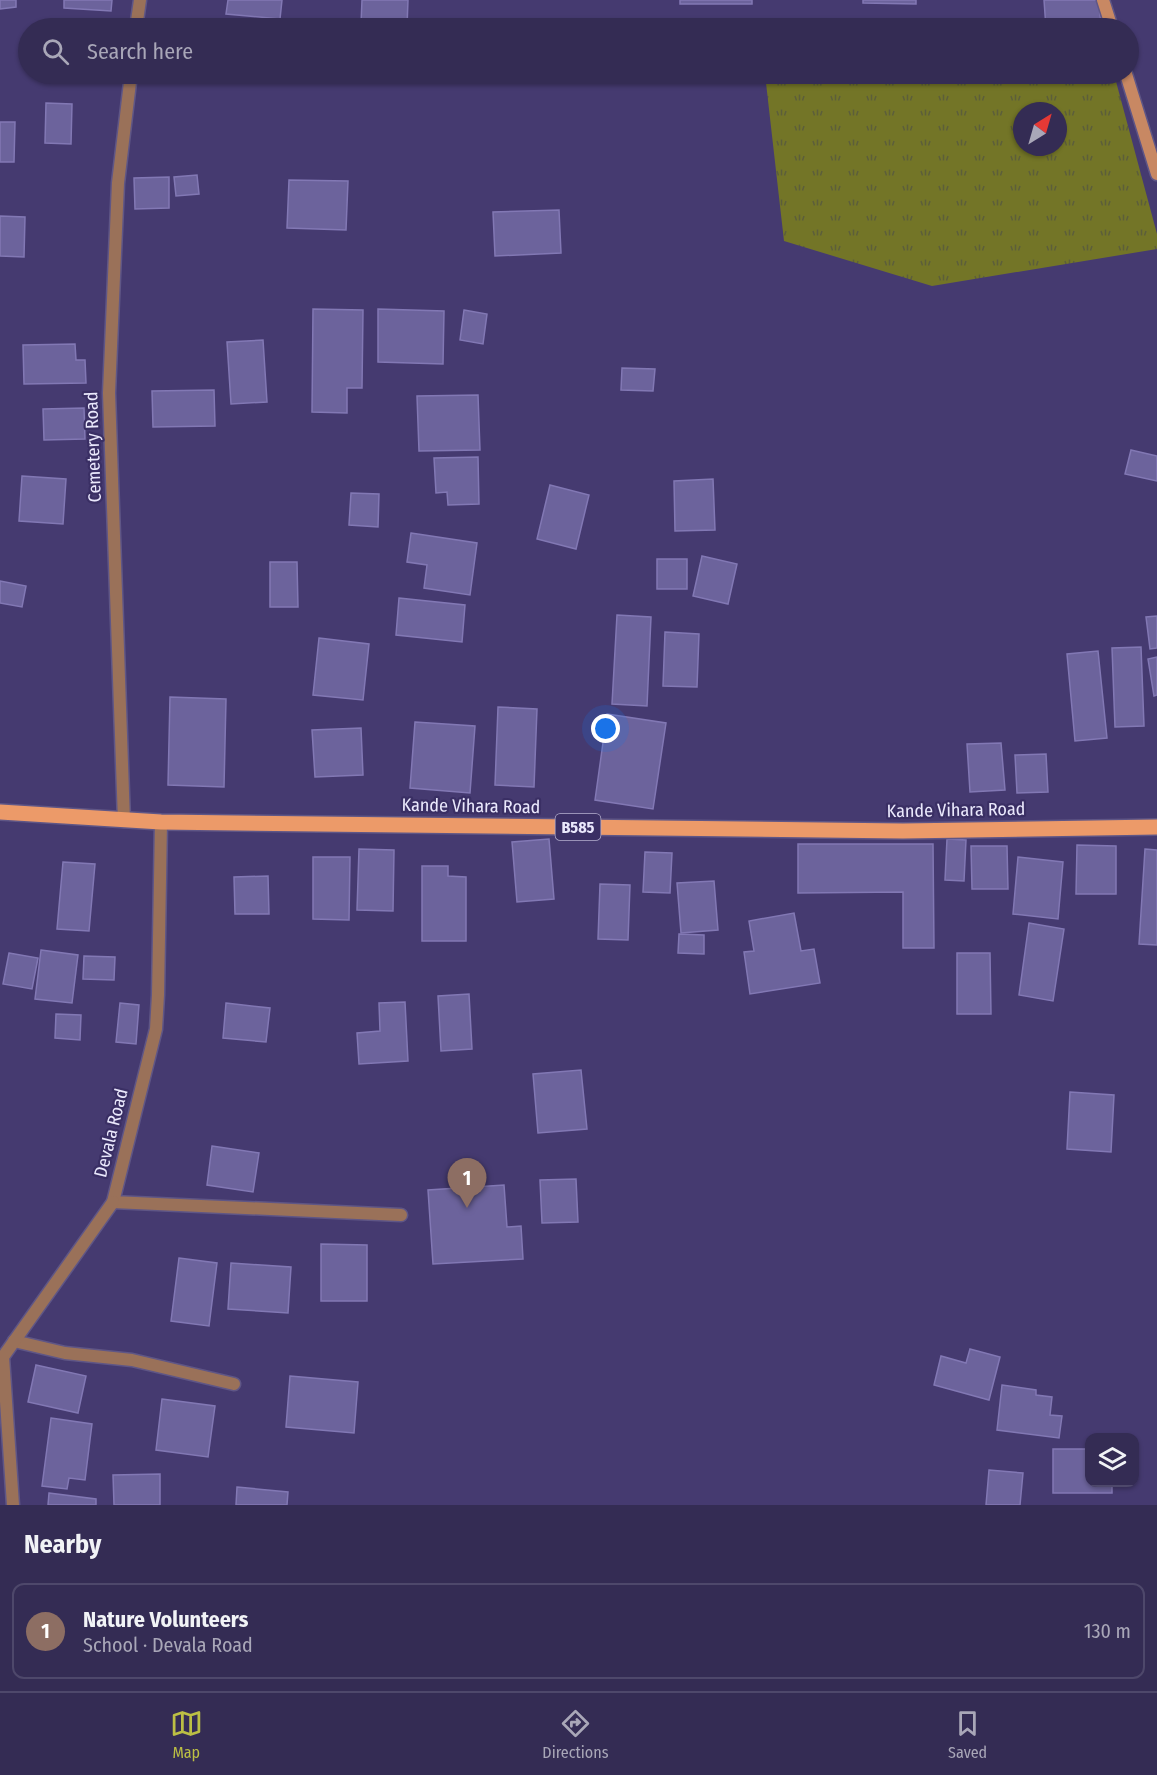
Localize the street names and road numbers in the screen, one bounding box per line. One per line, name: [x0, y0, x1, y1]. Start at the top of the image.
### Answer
street label: Cemetery Road: [80, 391, 106, 503]
street label: Kande Vihara Road: [402, 794, 540, 818]
street label: Kande Vihara Road: [887, 798, 1025, 822]
road number: B585: [556, 814, 600, 840]
street label: Devala Road: [89, 1086, 133, 1180]

